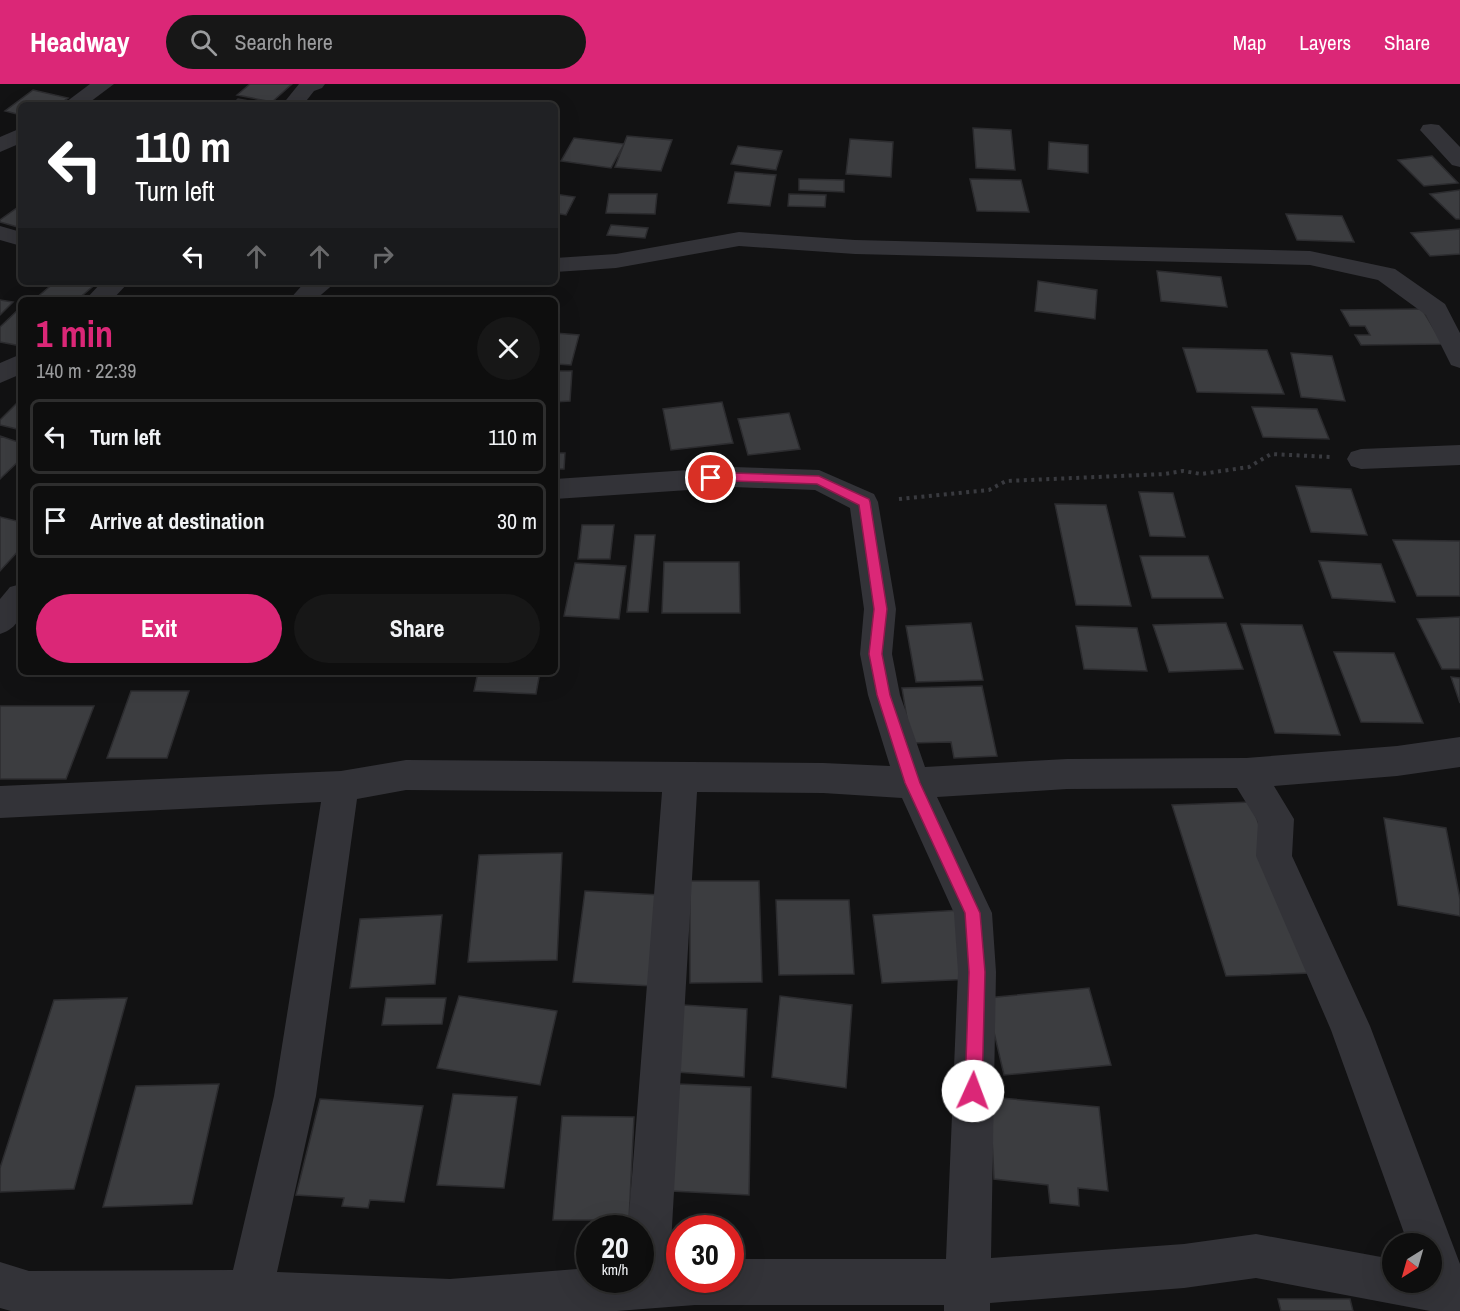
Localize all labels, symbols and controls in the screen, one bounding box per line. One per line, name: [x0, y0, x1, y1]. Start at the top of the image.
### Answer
search box: [166, 15, 586, 69]
text: Headway: [30, 23, 130, 61]
icon: search: [187, 26, 220, 59]
text: Search here: [235, 27, 333, 57]
text: Map: [1233, 28, 1266, 57]
text: Layers: [1299, 28, 1351, 57]
text: Share: [1384, 28, 1430, 57]
text: 110 m: [135, 119, 231, 175]
icon: left: [36, 126, 114, 204]
text: Turn left: [135, 173, 214, 209]
icon: left: [177, 240, 210, 273]
icon: ahead: [240, 240, 273, 273]
icon: ahead: [303, 240, 336, 273]
icon: right: [366, 240, 399, 273]
text: 1 min: [36, 310, 113, 358]
button: close: [477, 317, 540, 380]
text: 140 m · 22:39: [36, 357, 136, 384]
icon: left: [39, 420, 72, 453]
text: Turn left: [90, 422, 161, 452]
text: 110 m: [488, 422, 537, 452]
pin: [685, 452, 736, 503]
icon: arrive: [694, 461, 727, 494]
icon: arrive: [39, 504, 72, 537]
text: Arrive at destination: [90, 506, 264, 536]
text: 30 m: [497, 506, 537, 536]
button: Exit: [36, 594, 282, 663]
button: Share: [294, 594, 540, 663]
position arrow: [941, 1059, 1005, 1123]
speed limit sign: 30: [666, 1215, 744, 1293]
text: 20: [601, 1227, 629, 1267]
north arrow: [1382, 1233, 1442, 1293]
map controls: [1382, 1233, 1442, 1293]
text: km/h: [602, 1259, 628, 1280]

